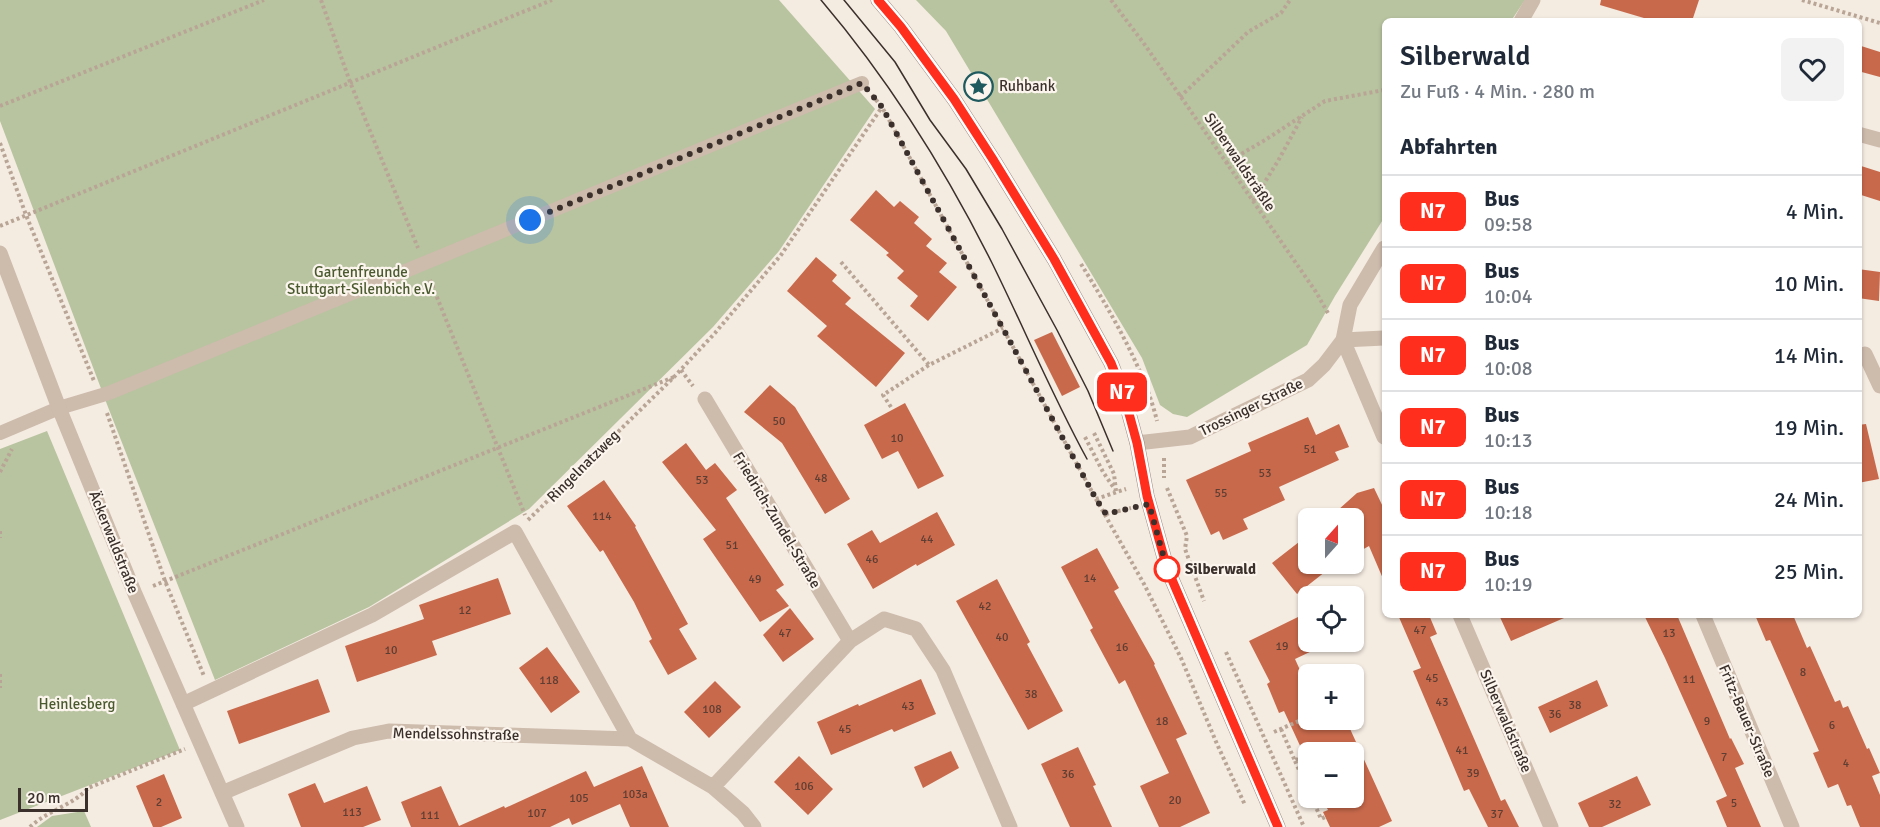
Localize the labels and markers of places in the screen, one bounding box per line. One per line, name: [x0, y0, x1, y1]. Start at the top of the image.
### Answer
place icon: Ruhbank: [962, 70, 994, 102]
place label: Ruhbank: [999, 77, 1056, 95]
marker: Silberwald: [1154, 556, 1180, 582]
place label: Silberwald: [1185, 560, 1256, 578]

